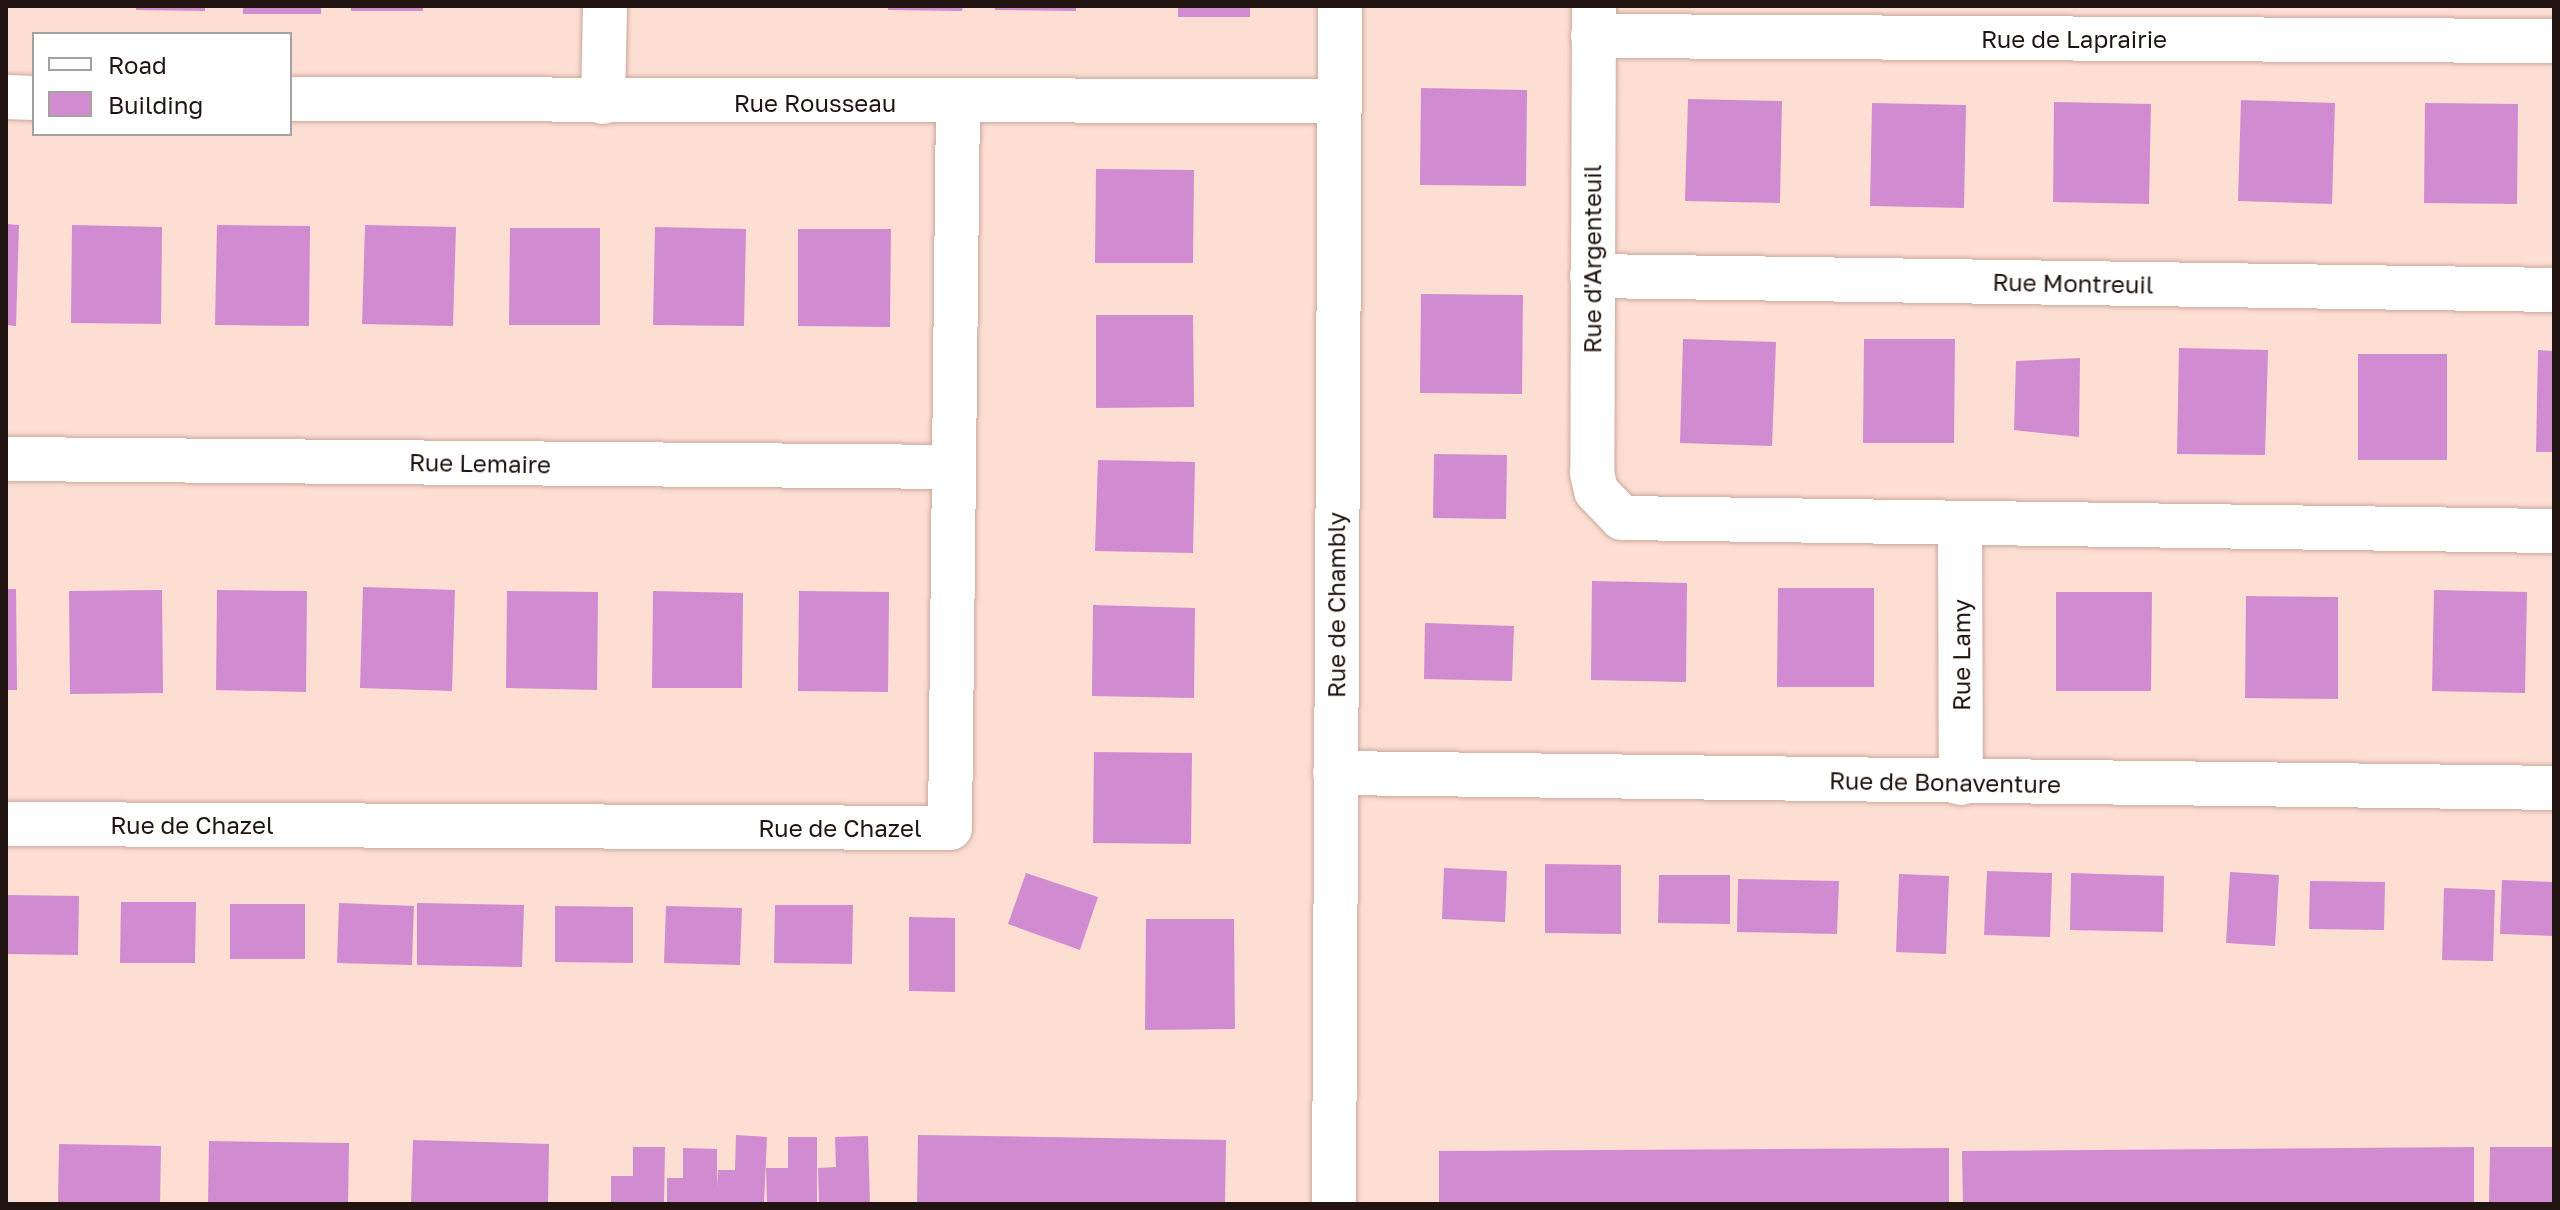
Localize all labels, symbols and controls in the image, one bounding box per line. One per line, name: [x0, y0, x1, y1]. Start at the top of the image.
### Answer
street label: Rue de Laprairie: [1981, 25, 2167, 53]
legend: [32, 32, 292, 136]
text: Road: [108, 50, 167, 79]
street label: Rue Rousseau: [734, 89, 896, 117]
text: Building: [108, 90, 203, 119]
street label: Rue d'Argenteuil: [1578, 165, 1606, 353]
street label: Rue Montreuil: [1992, 267, 2154, 299]
street label: Rue Lemaire: [409, 447, 551, 479]
street label: Rue de Chambly: [1322, 512, 1350, 698]
street label: Rue Lamy: [1947, 599, 1975, 711]
street label: Rue de Bonaventure: [1829, 766, 2061, 798]
street label: Rue de Chazel: [110, 811, 274, 839]
street label: Rue de Chazel: [758, 814, 922, 842]

